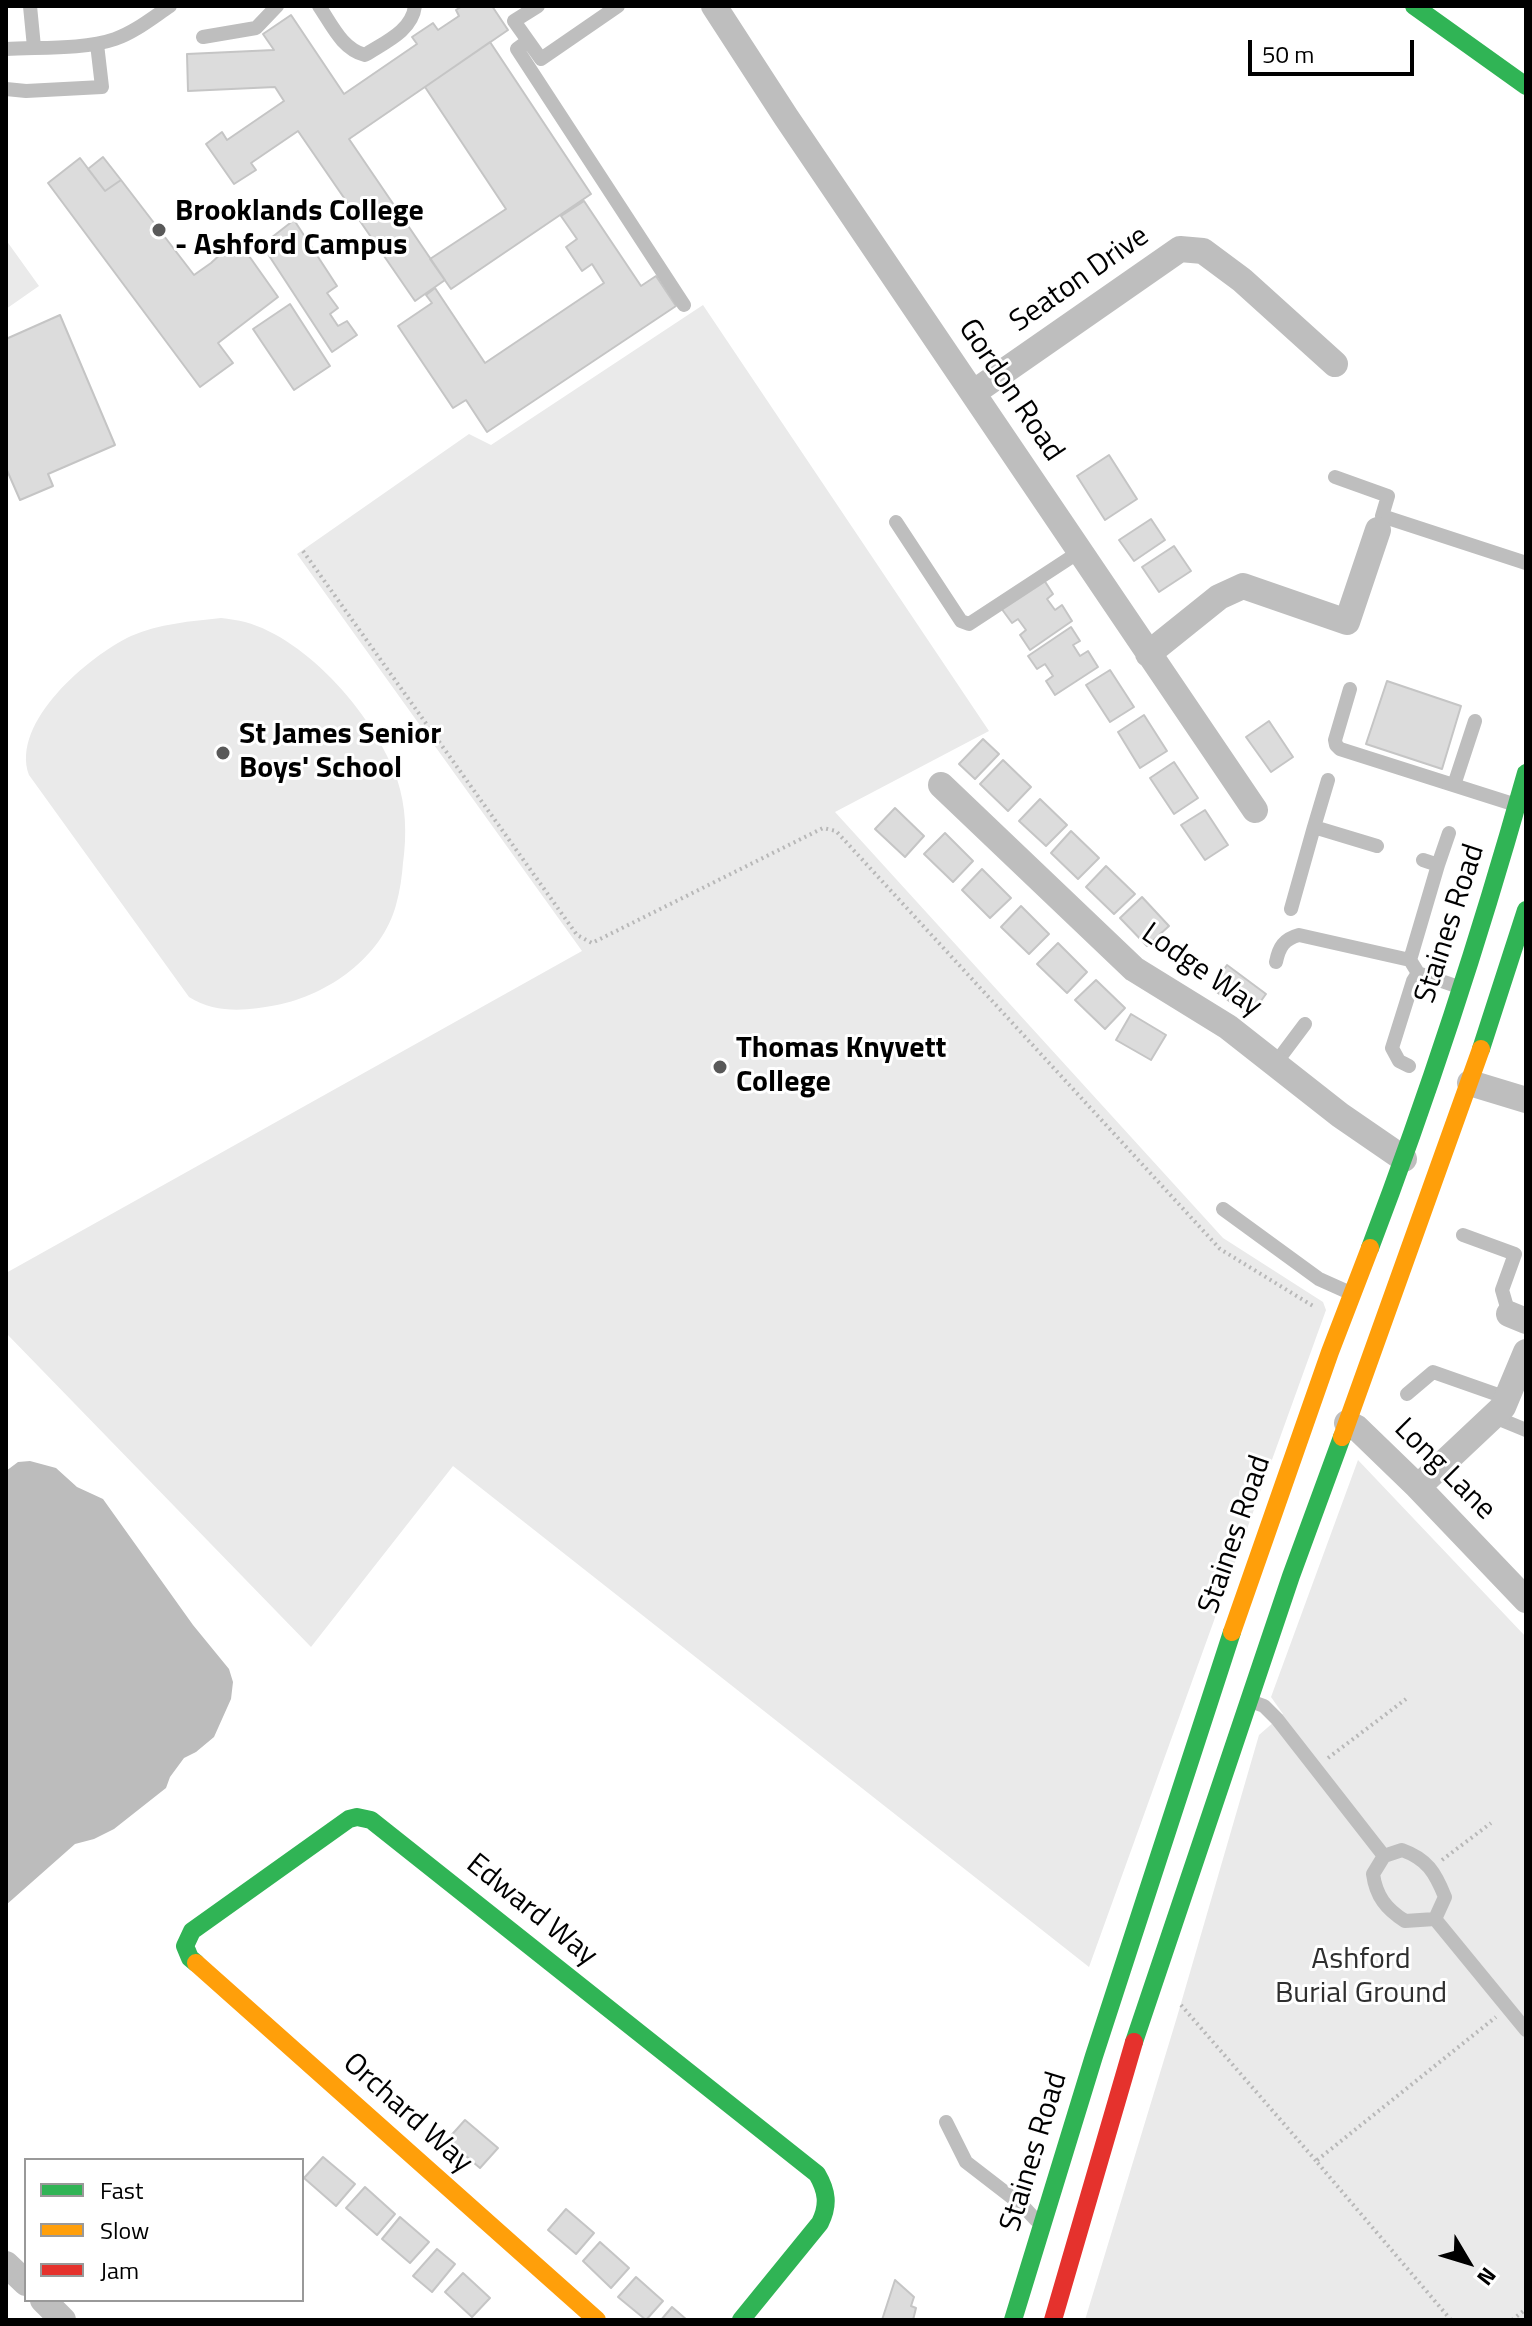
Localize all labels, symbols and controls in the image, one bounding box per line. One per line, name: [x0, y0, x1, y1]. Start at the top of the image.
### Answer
scale bar: [1252, 24, 1418, 74]
text: 50 m: [1262, 36, 1314, 72]
place label: Brooklands College - Ashford Campus: [175, 195, 424, 266]
street label: Seaton Drive: [1004, 219, 1156, 341]
marker: Brooklands College - Ashford Campus: [150, 221, 168, 239]
street label: Gordon Road: [949, 313, 1071, 469]
place label: St James Senior Boys' School: [239, 718, 441, 788]
marker: St James Senior Boys' School: [214, 744, 232, 762]
street label: Staines Road: [1408, 840, 1494, 1008]
street label: Lodge Way: [1134, 917, 1268, 1025]
place label: Thomas Knyvett College: [736, 1032, 946, 1102]
marker: Thomas Knyvett College: [711, 1058, 729, 1076]
street label: Long Lane: [1386, 1412, 1502, 1528]
street label: Staines Road: [1192, 1451, 1280, 1619]
street label: Edward Way: [458, 1847, 604, 1975]
park label: Ashford Burial Ground: [1275, 1943, 1447, 2014]
street label: Orchard Way: [335, 2046, 479, 2182]
street label: Staines Road: [994, 2068, 1076, 2236]
legend: [24, 2158, 304, 2302]
text: Fast: [100, 2172, 143, 2208]
text: Slow: [100, 2212, 149, 2248]
north arrow: [1428, 2222, 1508, 2302]
text: Jam: [100, 2252, 139, 2288]
text: N: [1469, 2260, 1505, 2293]

